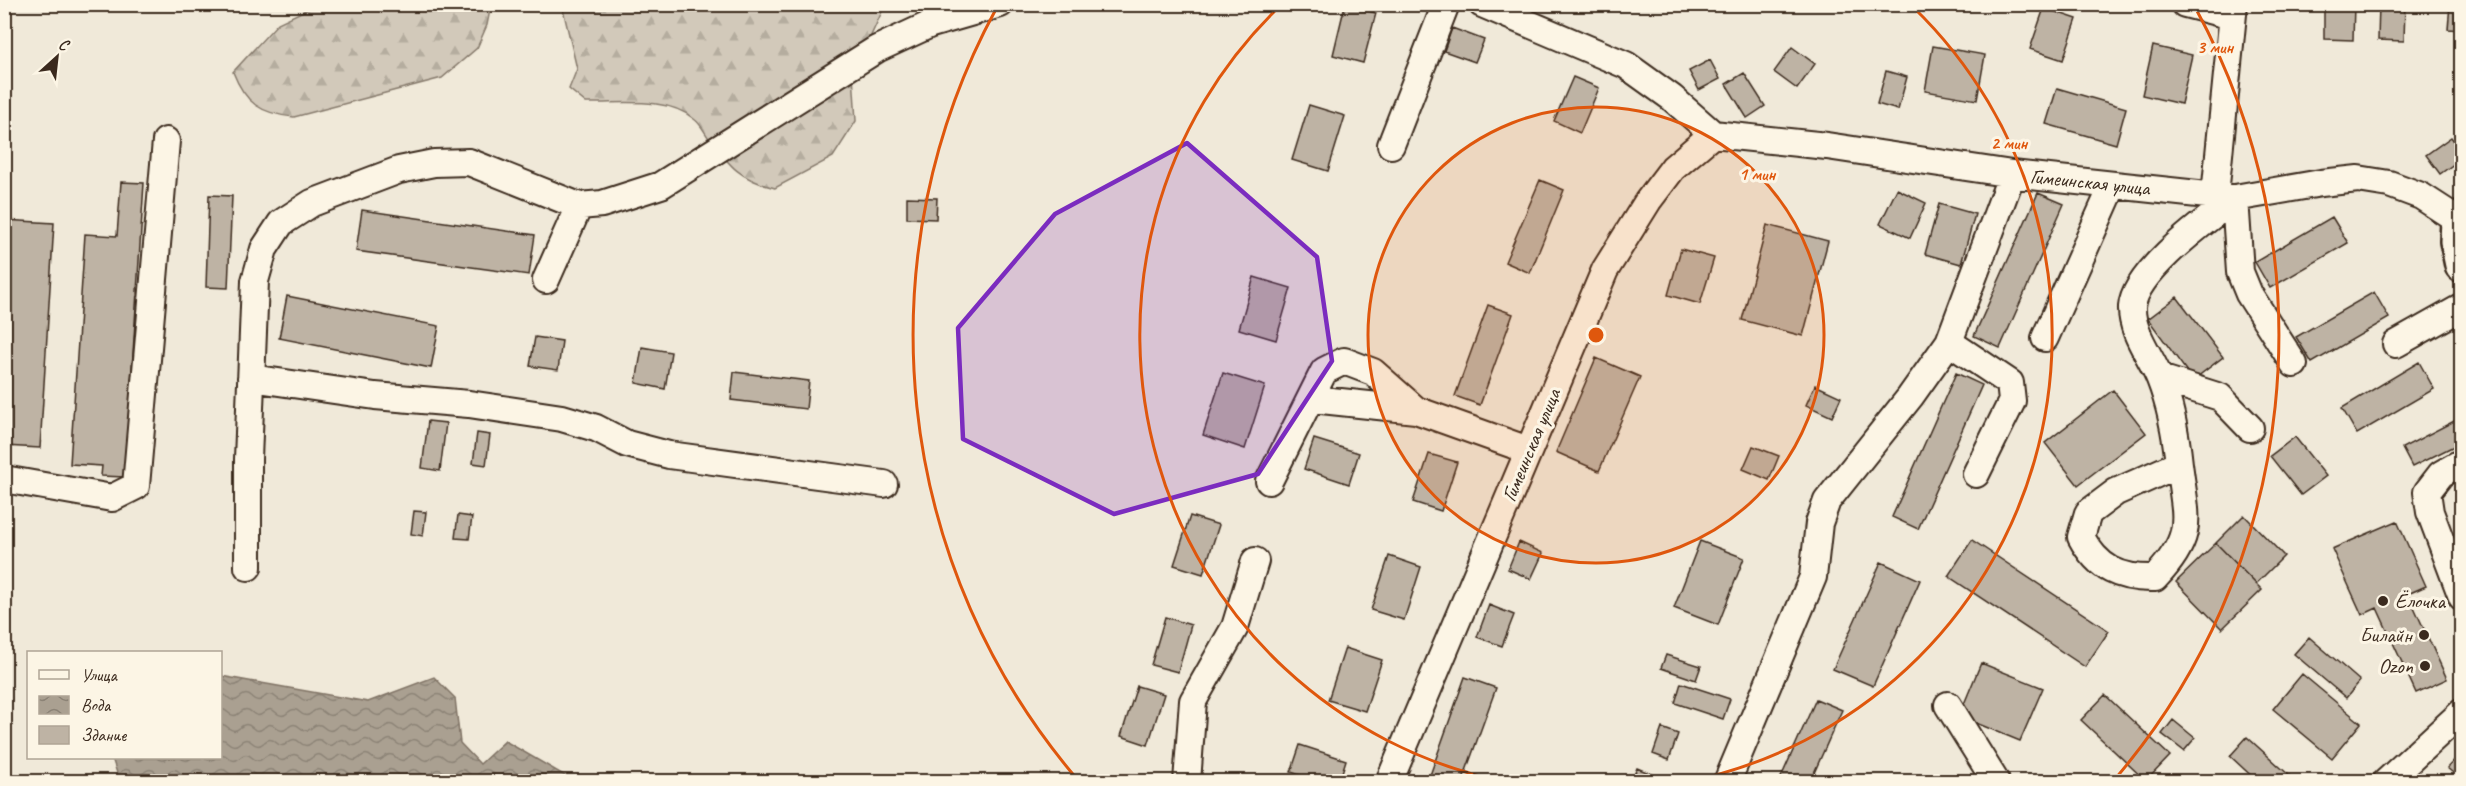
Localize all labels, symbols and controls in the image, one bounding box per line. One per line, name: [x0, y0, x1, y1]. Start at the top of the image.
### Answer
north arrow: [27, 27, 87, 87]
text: С: [55, 34, 73, 56]
text: 3 мин: [2197, 36, 2234, 58]
text: 2 мин: [1991, 132, 2028, 154]
text: 1 мин: [1739, 163, 1776, 185]
street label: Гимеинская улица: [2029, 163, 2153, 201]
centre of rings: [1586, 325, 1606, 345]
street label: Гимеинская улица: [1496, 383, 1567, 505]
place label: Ёлочка: [2395, 588, 2446, 614]
marker: Ёлочка: [2376, 594, 2390, 608]
place label: Билайн: [2360, 622, 2413, 648]
marker: Билайн: [2417, 628, 2431, 642]
legend: [27, 651, 222, 759]
place label: Ozon: [2378, 653, 2414, 679]
marker: Ozon: [2418, 659, 2432, 673]
text: Улица: [81, 664, 118, 686]
text: Вода: [81, 694, 112, 716]
text: Здание: [81, 724, 127, 746]

